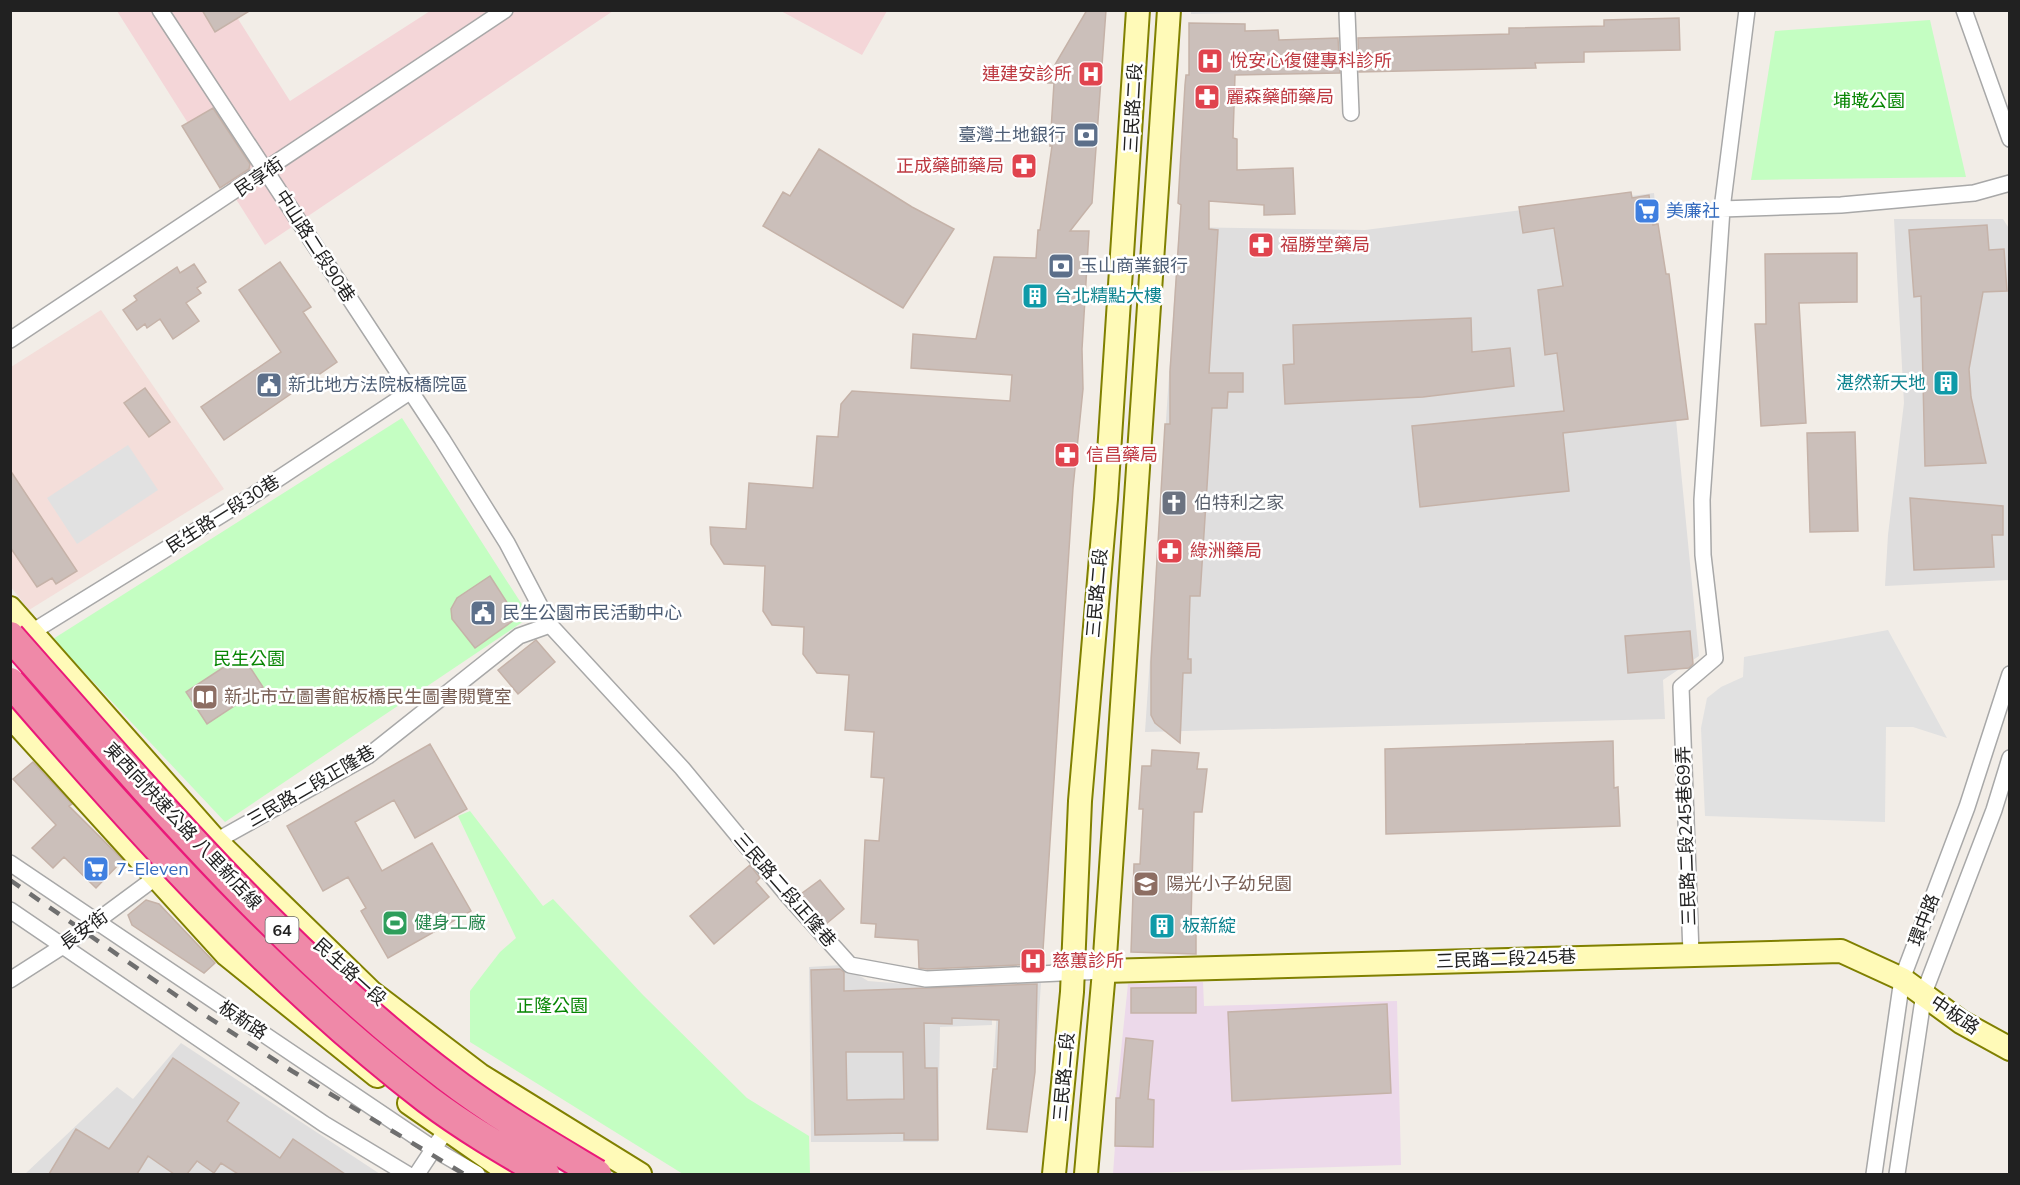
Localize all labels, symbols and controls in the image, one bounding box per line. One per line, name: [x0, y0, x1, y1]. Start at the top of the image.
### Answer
hospital icon: 悅安心復健專科診所: [1195, 46, 1225, 76]
place label: 悅安心復健專科診所: [1230, 49, 1392, 72]
hospital icon: 連建安診所: [1076, 59, 1106, 89]
place label: 連建安診所: [982, 62, 1072, 85]
street label: 三民路二段: [1119, 62, 1146, 154]
pharmacy icon: 麗森藥師藥局: [1192, 82, 1222, 112]
place label: 麗森藥師藥局: [1226, 85, 1334, 108]
park label: 埔墘公園: [1833, 89, 1905, 112]
bank icon: 臺灣土地銀行: [1071, 120, 1101, 150]
place label: 臺灣土地銀行: [958, 123, 1066, 146]
pharmacy icon: 正成藥師藥局: [1009, 151, 1039, 181]
street label: 民享街: [230, 152, 288, 201]
place label: 正成藥師藥局: [896, 154, 1004, 177]
street label: 中山路二段90巷: [270, 185, 360, 306]
supermarket icon: 美廉社: [1632, 196, 1662, 226]
place label: 美廉社: [1666, 199, 1720, 222]
pharmacy icon: 福勝堂藥局: [1246, 230, 1276, 260]
place label: 福勝堂藥局: [1280, 233, 1370, 256]
bank icon: 玉山商業銀行: [1046, 251, 1076, 281]
place label: 玉山商業銀行: [1080, 254, 1188, 277]
building icon: 台北精點大樓: [1020, 281, 1050, 311]
place label: 台北精點大樓: [1054, 284, 1162, 307]
building icon: 湛然新天地: [1931, 368, 1961, 398]
public building icon: 新北地方法院板橋院區: [254, 370, 284, 400]
place label: 湛然新天地: [1836, 371, 1926, 394]
place label: 新北地方法院板橋院區: [288, 373, 468, 396]
pharmacy icon: 信昌藥局: [1052, 440, 1082, 470]
place label: 信昌藥局: [1086, 443, 1158, 466]
street label: 民生路一段30巷: [162, 469, 284, 558]
church icon: 伯特利之家: [1159, 488, 1189, 518]
place label: 伯特利之家: [1194, 491, 1284, 514]
pharmacy icon: 綠洲藥局: [1155, 536, 1185, 566]
place label: 綠洲藥局: [1190, 539, 1262, 562]
street label: 三民路二段: [1081, 547, 1112, 639]
public building icon: 民生公園市民活動中心: [468, 598, 498, 628]
place label: 民生公園市民活動中心: [502, 601, 682, 624]
park label: 民生公園: [213, 647, 285, 670]
library icon: 新北市立圖書館板橋民生圖書閱覽室: [190, 682, 220, 712]
place label: 新北市立圖書館板橋民生圖書閱覽室: [224, 685, 512, 708]
street label: 東西向快速公路 八里新店線: [100, 737, 267, 914]
street label: 三民路二段正隆巷: [243, 740, 379, 832]
street label: 三民路二段245巷69弄: [1671, 746, 1700, 926]
street label: 三民路二段正隆巷: [729, 828, 841, 952]
supermarket icon: 7-Eleven: [81, 854, 111, 884]
place label: 7-Eleven: [116, 857, 189, 880]
school or university icon: 陽光小子幼兒園: [1131, 869, 1161, 899]
place label: 陽光小子幼兒園: [1166, 872, 1292, 895]
street label: 環中路: [1903, 890, 1944, 949]
street label: 長安街: [55, 904, 112, 955]
sports icon: 健身工廠: [380, 908, 410, 938]
place label: 健身工廠: [414, 911, 486, 934]
building icon: 板新綻: [1147, 911, 1177, 941]
place label: 板新綻: [1182, 914, 1236, 937]
road number: 64: [266, 917, 298, 943]
street label: 民生路一段: [309, 933, 391, 1010]
street label: 三民路二段245巷: [1435, 945, 1577, 972]
hospital icon: 慈蕙診所: [1018, 946, 1048, 976]
place label: 慈蕙診所: [1052, 949, 1124, 972]
street label: 中板路: [1926, 990, 1984, 1039]
park label: 正隆公園: [516, 994, 588, 1017]
street label: 板新路: [214, 995, 272, 1044]
street label: 三民路二段: [1048, 1031, 1079, 1123]

